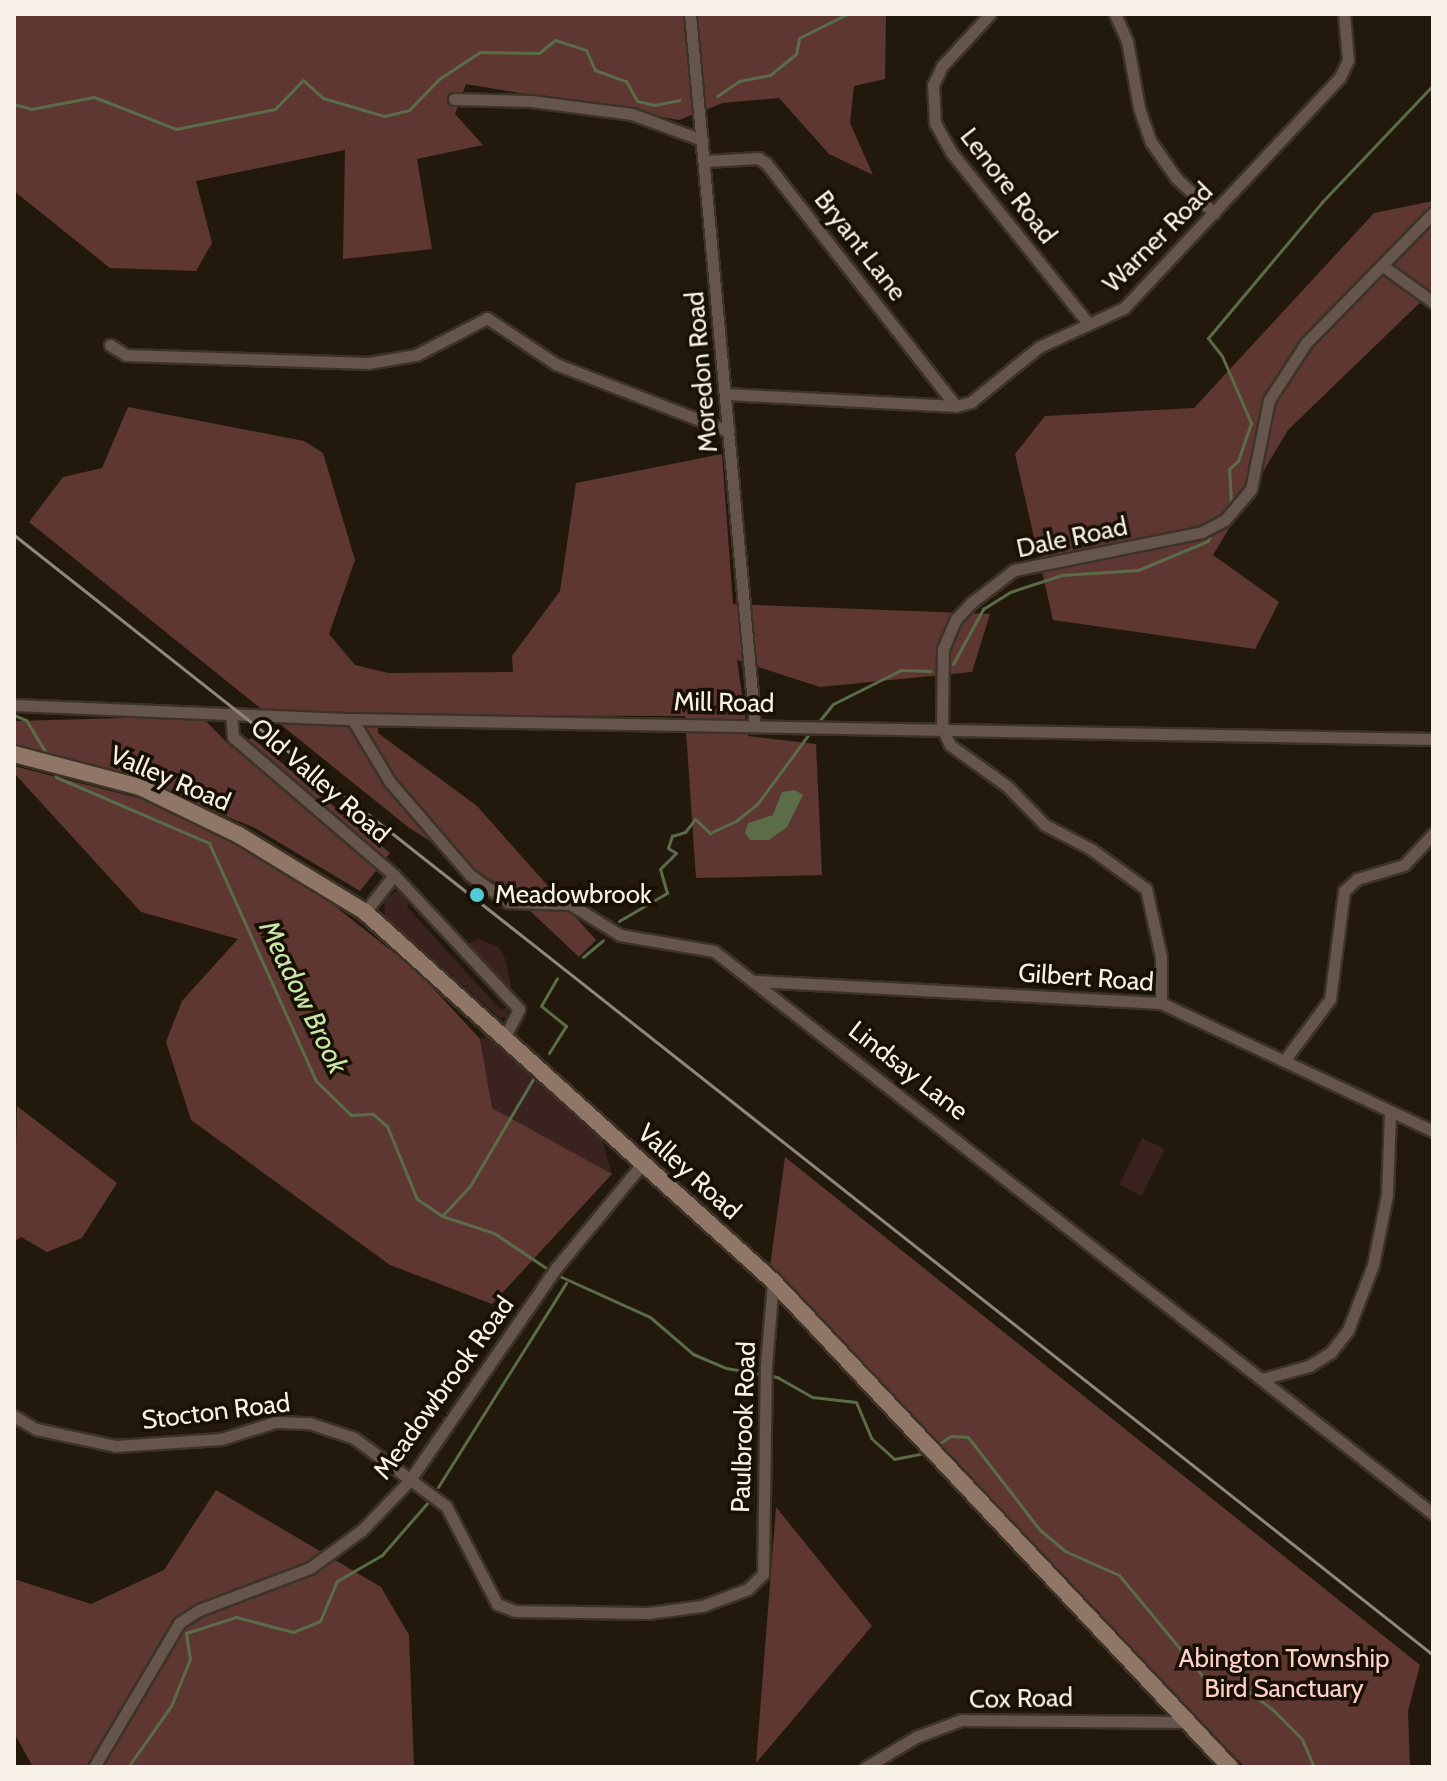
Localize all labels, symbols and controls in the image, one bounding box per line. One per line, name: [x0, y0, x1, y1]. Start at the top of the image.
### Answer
street label: Lenore Road: [953, 122, 1063, 250]
street label: Warner Road: [1097, 177, 1219, 299]
street label: Bryant Lane: [807, 185, 913, 307]
street label: Moredon Road: [679, 290, 725, 454]
street label: Dale Road: [1014, 511, 1130, 565]
street label: Mill Road: [673, 687, 775, 719]
street label: Old Valley Road: [244, 712, 396, 850]
street label: Valley Road: [105, 740, 235, 818]
place label: Meadowbrook: [495, 879, 652, 911]
marker: Meadowbrook: [466, 884, 488, 906]
water label: Meadow Brook: [252, 915, 356, 1079]
street label: Gilbert Road: [1017, 958, 1155, 998]
street label: Lindsay Lane: [842, 1015, 974, 1127]
street label: Valley Road: [631, 1118, 747, 1226]
street label: Meadowbrook Road: [367, 1290, 521, 1486]
street label: Paulbrook Road: [725, 1341, 763, 1513]
street label: Stocton Road: [140, 1387, 292, 1437]
park label: Abington Township Bird Sanctuary: [1179, 1643, 1389, 1704]
street label: Cox Road: [969, 1682, 1073, 1716]

